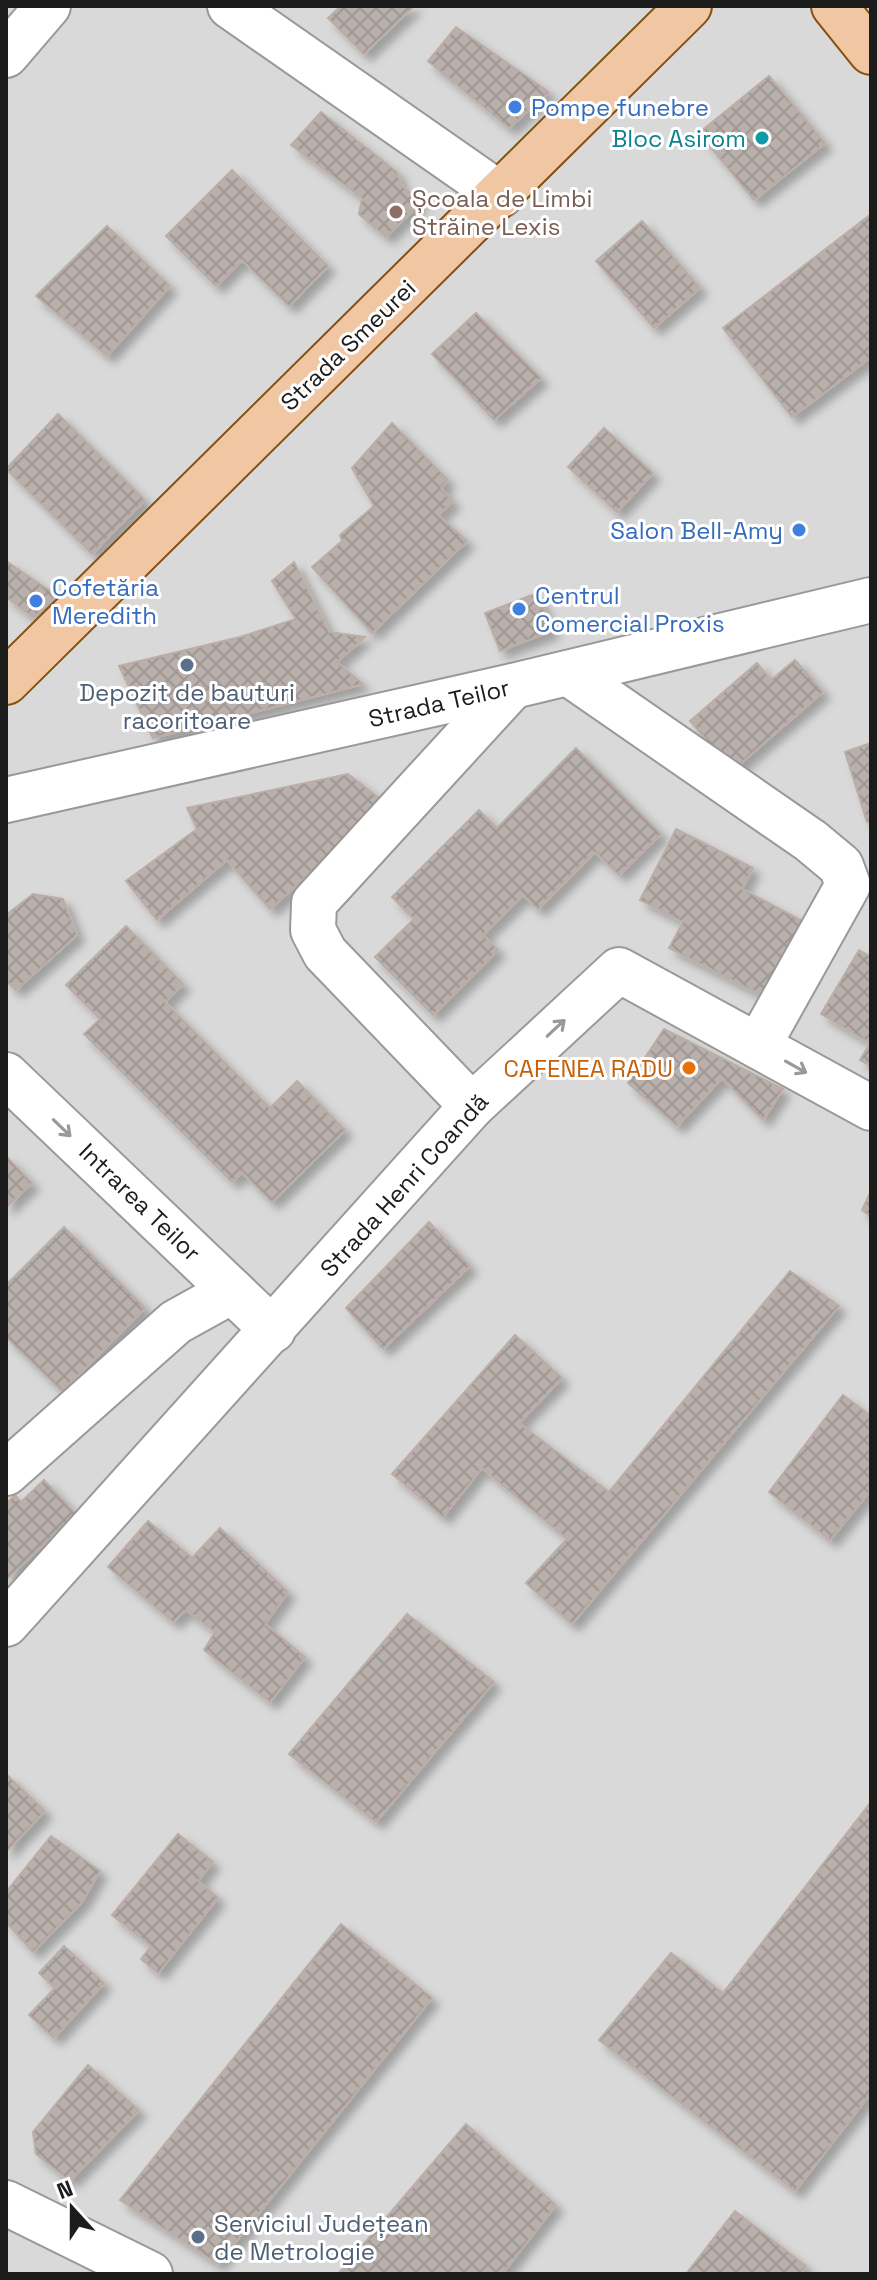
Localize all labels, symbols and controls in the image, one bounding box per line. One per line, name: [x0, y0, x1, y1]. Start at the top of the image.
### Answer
place label: Pompe funebre: [531, 92, 709, 123]
marker: Pompe funebre: [506, 98, 524, 116]
place label: Bloc Asirom: [611, 123, 746, 154]
marker: Bloc Asirom: [753, 129, 771, 147]
place label: Școala de Limbi Străine Lexis: [412, 183, 592, 242]
marker: Școala de Limbi Străine Lexis: [387, 203, 405, 221]
street label: Strada Smeurei: [274, 273, 422, 417]
place label: Salon Bell-Amy: [610, 515, 783, 546]
marker: Salon Bell-Amy: [790, 521, 808, 539]
place label: Cofetăria Meredith: [52, 572, 159, 631]
place label: Centrul Comercial Proxis: [535, 580, 725, 639]
marker: Cofetăria Meredith: [27, 592, 45, 610]
marker: Centrul Comercial Proxis: [510, 600, 528, 618]
marker: Depozit de bauturi racoritoare: [178, 656, 196, 674]
street label: Strada Teilor: [365, 672, 513, 734]
place label: Depozit de bauturi racoritoare: [79, 677, 295, 736]
one-way arrow: [546, 1019, 566, 1038]
place label: CAFENEA RADU: [504, 1053, 673, 1084]
marker: CAFENEA RADU: [680, 1059, 698, 1077]
one-way arrow: [784, 1060, 808, 1076]
street label: Strada Henri Coandă: [313, 1086, 495, 1283]
one-way arrow: [52, 1119, 72, 1138]
street label: Intrarea Teilor: [73, 1136, 207, 1268]
north arrow: [32, 2168, 112, 2248]
text: N: [53, 2174, 77, 2205]
place label: Serviciul Județean de Metrologie: [214, 2208, 429, 2267]
marker: Serviciul Județean de Metrologie: [189, 2228, 207, 2246]

